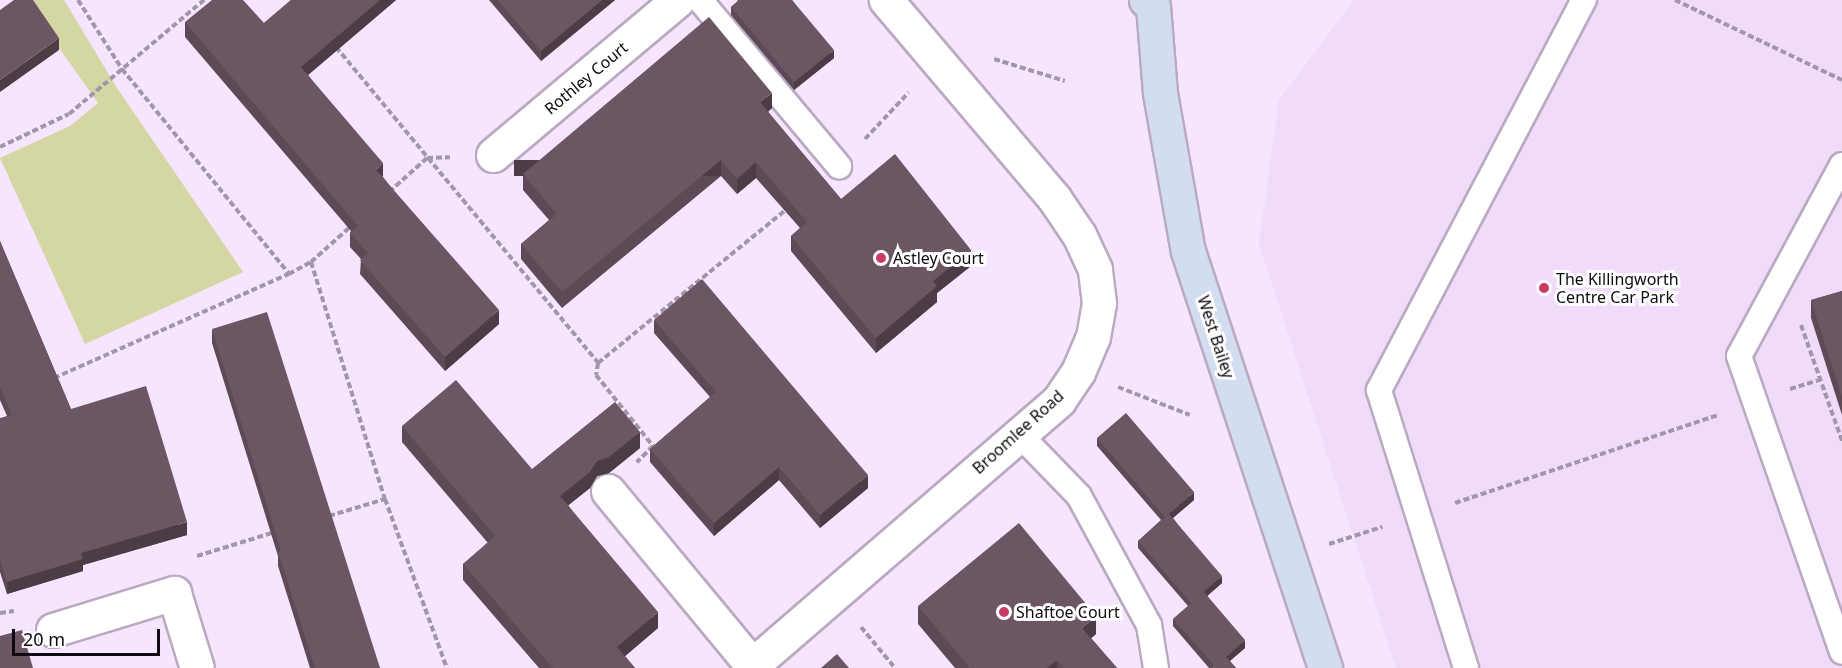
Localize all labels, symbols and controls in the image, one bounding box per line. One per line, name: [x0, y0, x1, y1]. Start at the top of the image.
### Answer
street label: Rothley Court: [541, 38, 631, 118]
place label: Astley Court: [893, 248, 984, 268]
marker: Astley Court: [874, 251, 888, 265]
place label: The Killingworth Centre Car Park: [1556, 269, 1679, 307]
marker: The Killingworth Centre Car Park: [1537, 281, 1551, 295]
street label: West Bailey: [1194, 293, 1238, 381]
street label: Broomlee Road: [969, 386, 1067, 478]
place label: Shaftoe Court: [1016, 602, 1120, 622]
marker: Shaftoe Court: [997, 605, 1011, 619]
scale bar: [15, 617, 164, 655]
text: 20 m: [23, 627, 65, 651]

